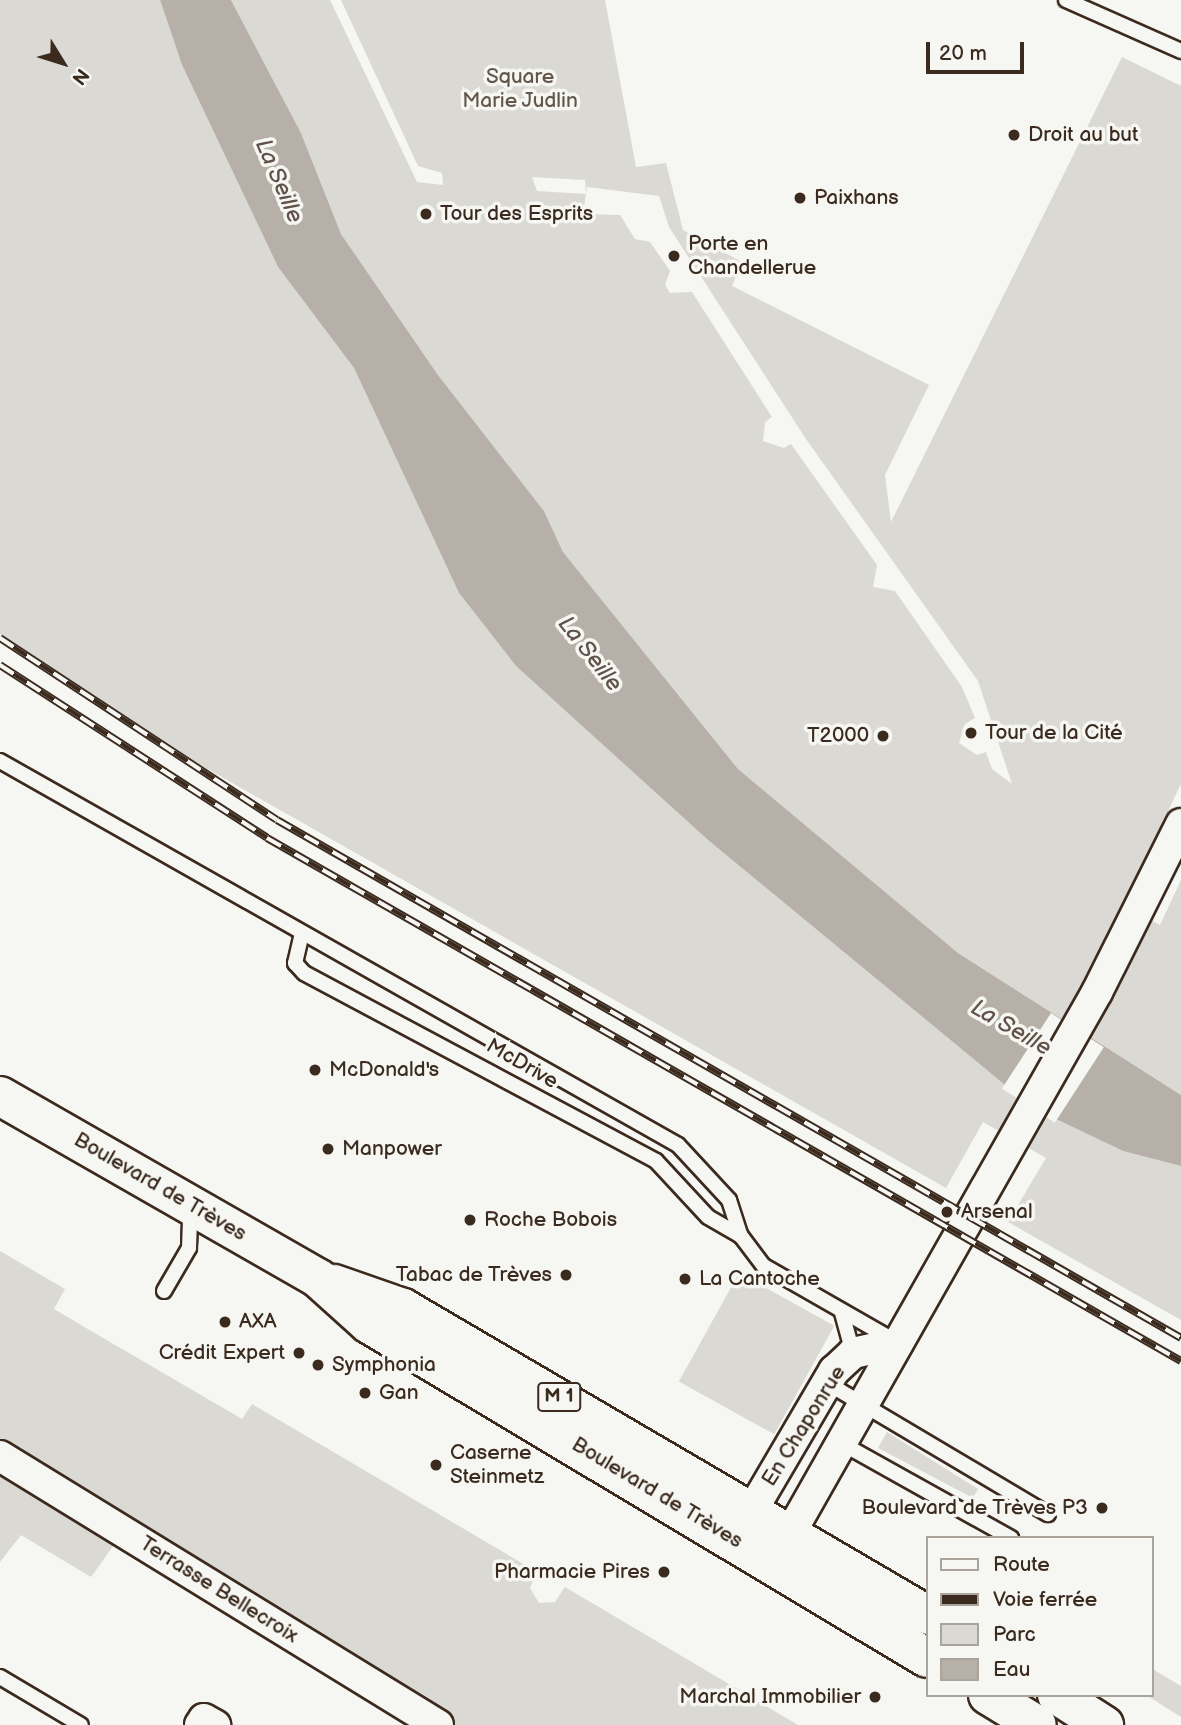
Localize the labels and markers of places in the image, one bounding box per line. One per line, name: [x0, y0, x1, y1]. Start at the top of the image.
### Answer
place label: Droit au but: [1028, 122, 1138, 148]
marker: Droit au but: [1006, 127, 1022, 143]
place label: Paixhans: [814, 185, 899, 211]
marker: Paixhans: [792, 190, 808, 206]
place label: Tour des Esprits: [440, 201, 593, 227]
marker: Tour des Esprits: [418, 206, 434, 222]
place label: Porte en Chandellerue: [688, 231, 816, 281]
marker: Porte en Chandellerue: [666, 248, 682, 264]
place label: Tour de la Cité: [985, 720, 1123, 746]
place label: T2000: [807, 723, 869, 749]
marker: Tour de la Cité: [963, 725, 979, 741]
marker: T2000: [875, 728, 891, 744]
place label: McDonald's: [329, 1057, 439, 1083]
marker: McDonald's: [307, 1062, 323, 1078]
place label: Manpower: [342, 1136, 442, 1162]
marker: Manpower: [320, 1141, 336, 1157]
place label: Arsenal: [961, 1199, 1033, 1225]
marker: Arsenal: [939, 1204, 955, 1220]
place label: Roche Bobois: [484, 1207, 617, 1233]
marker: Roche Bobois: [462, 1212, 478, 1228]
place label: Tabac de Trèves: [395, 1262, 552, 1288]
place label: La Cantoche: [699, 1266, 820, 1292]
marker: Tabac de Trèves: [558, 1267, 574, 1283]
marker: La Cantoche: [677, 1271, 693, 1287]
place label: AXA: [239, 1309, 277, 1335]
marker: AXA: [217, 1314, 233, 1330]
place label: Crédit Expert: [159, 1340, 285, 1366]
marker: Crédit Expert: [291, 1345, 307, 1361]
place label: Symphonia: [332, 1352, 436, 1378]
marker: Symphonia: [310, 1357, 326, 1373]
place label: Gan: [379, 1380, 418, 1406]
marker: Gan: [357, 1385, 373, 1401]
place label: Caserne Steinmetz: [450, 1440, 544, 1490]
marker: Caserne Steinmetz: [428, 1457, 444, 1473]
place label: Boulevard de Trèves P3: [861, 1495, 1088, 1521]
marker: Boulevard de Trèves P3: [1094, 1500, 1110, 1516]
place label: Pharmacie Pires: [494, 1559, 650, 1585]
marker: Pharmacie Pires: [656, 1564, 672, 1580]
place label: Marchal Immobilier: [679, 1684, 861, 1710]
marker: Marchal Immobilier: [867, 1689, 883, 1705]

